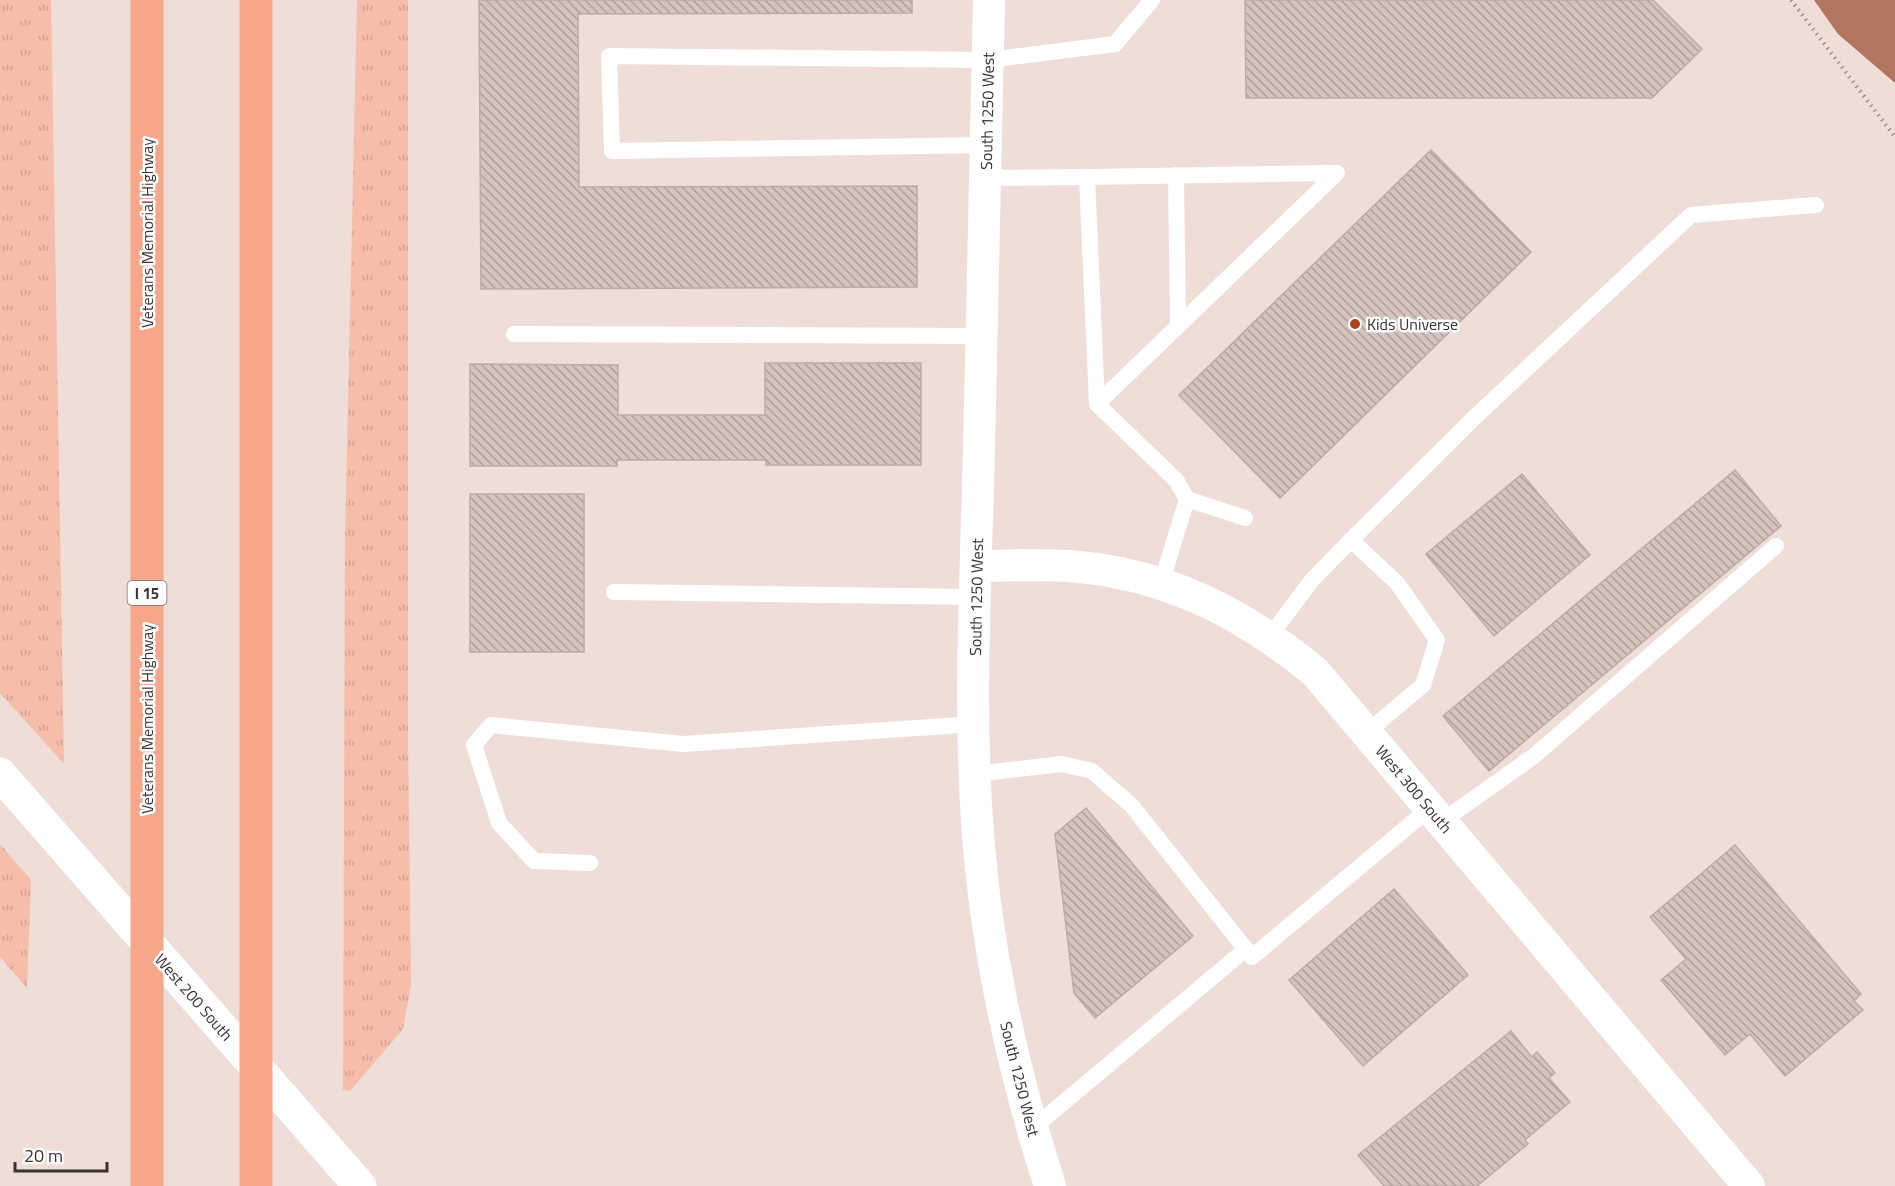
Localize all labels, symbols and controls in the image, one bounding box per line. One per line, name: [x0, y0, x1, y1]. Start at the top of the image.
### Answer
street label: South 1250 West: [974, 52, 1000, 170]
street label: Veterans Memorial Highway: [135, 138, 159, 328]
place label: Kids Universe: [1367, 312, 1458, 336]
marker: Kids Universe: [1348, 317, 1362, 331]
street label: South 1250 West: [963, 538, 989, 656]
road number: I 15: [128, 581, 166, 605]
street label: Veterans Memorial Highway: [135, 624, 159, 814]
street label: West 300 South: [1370, 740, 1458, 838]
street label: West 200 South: [149, 948, 239, 1046]
street label: South 1250 West: [994, 1019, 1046, 1139]
scale bar: [15, 1135, 106, 1173]
text: 20 m: [24, 1142, 63, 1169]

